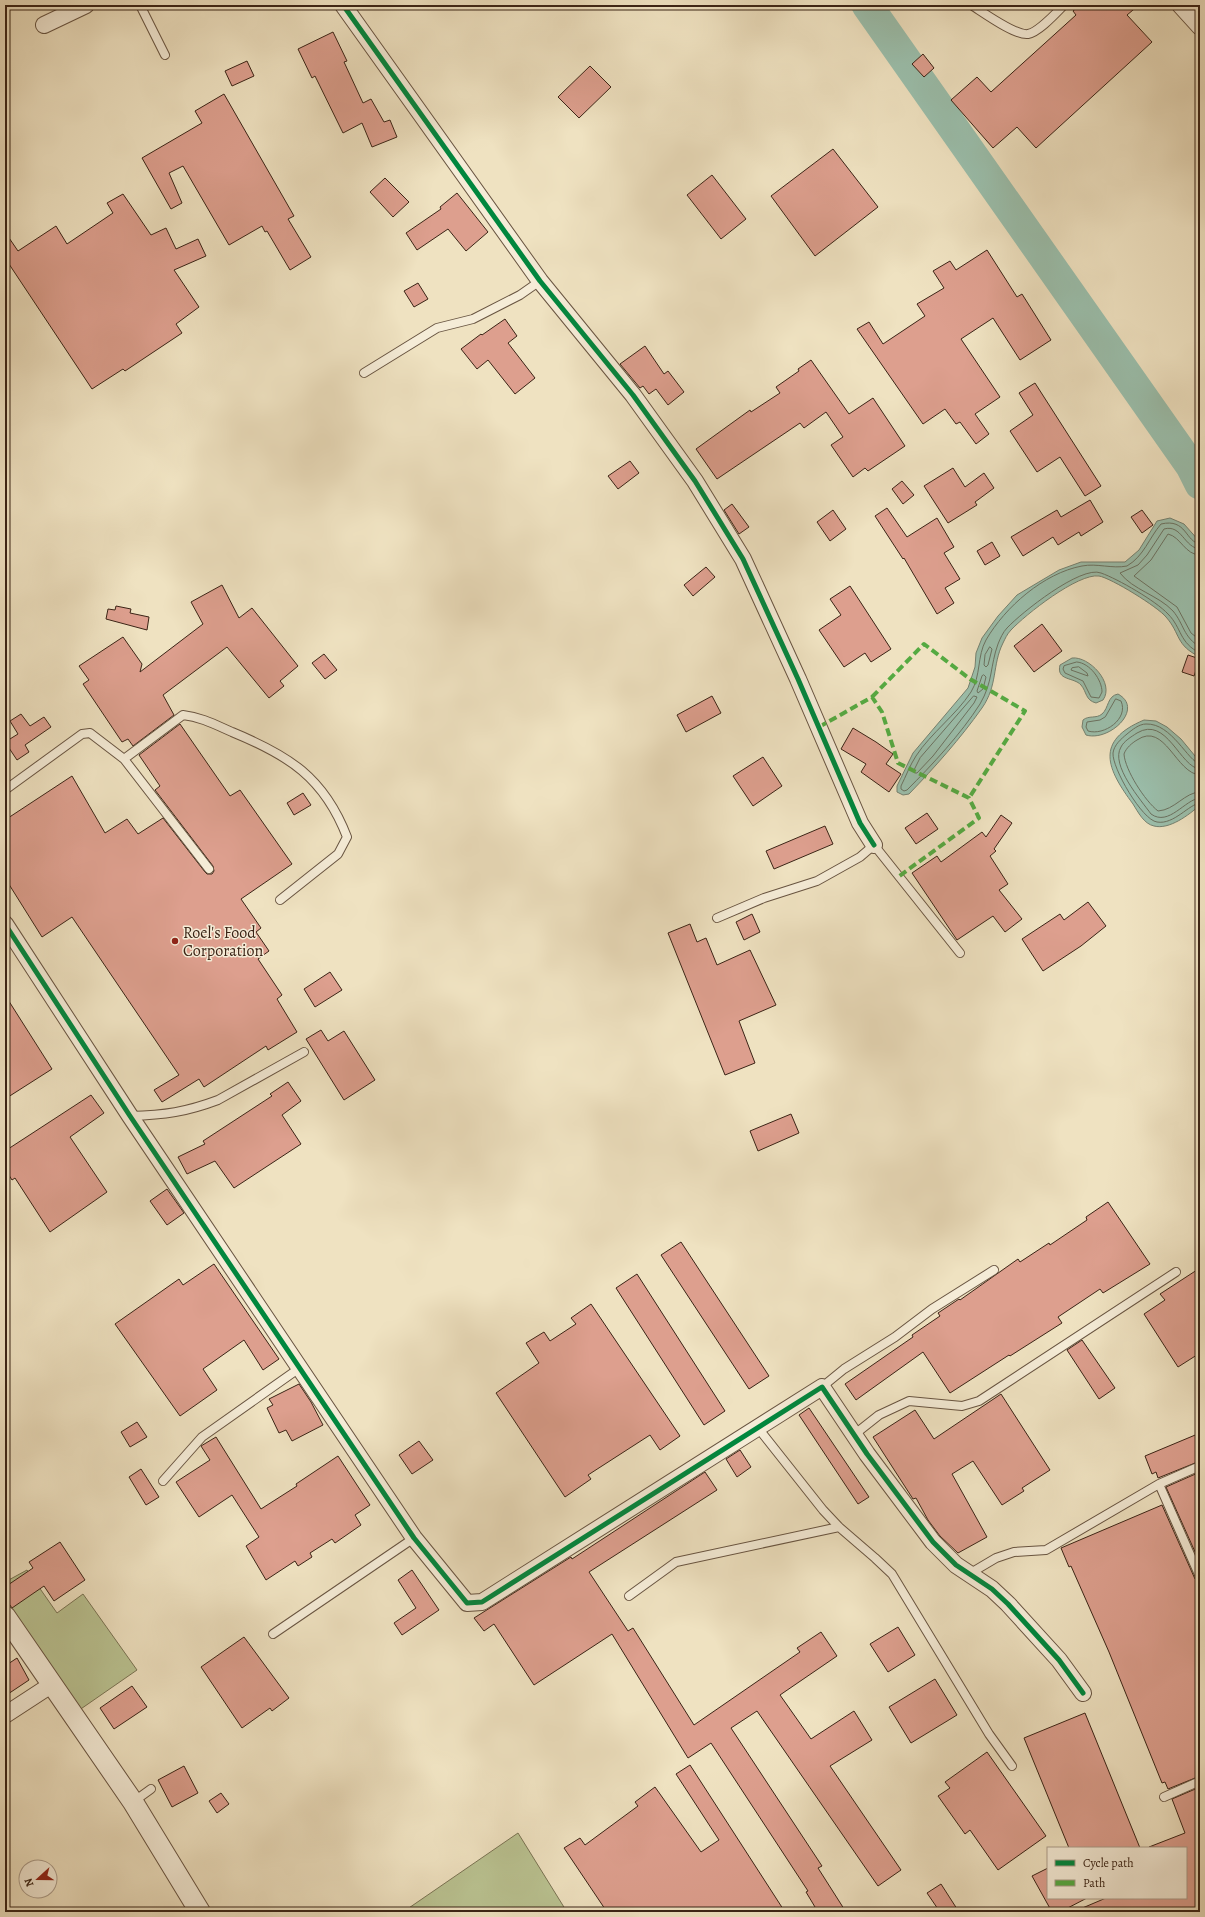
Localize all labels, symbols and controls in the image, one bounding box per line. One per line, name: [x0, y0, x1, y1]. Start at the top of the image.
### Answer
place label: Roel's Food Corporation: [183, 922, 263, 962]
marker: Roel's Food Corporation: [170, 936, 180, 946]
legend: [1047, 1847, 1187, 1899]
text: Cycle path: [1083, 1855, 1134, 1871]
north arrow: [18, 1859, 58, 1899]
text: Path: [1083, 1875, 1106, 1891]
text: N: [21, 1876, 38, 1889]

